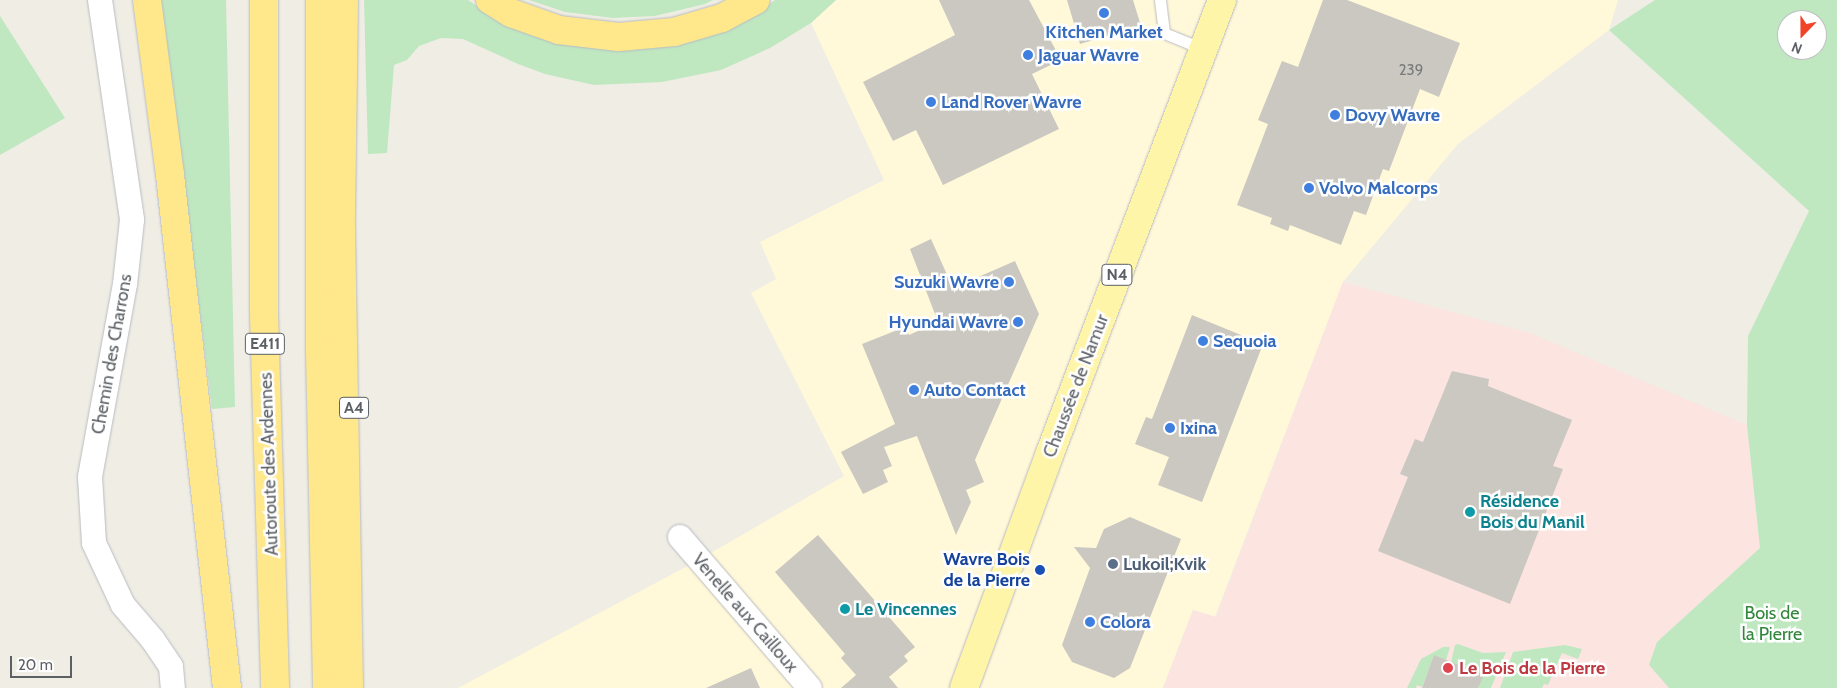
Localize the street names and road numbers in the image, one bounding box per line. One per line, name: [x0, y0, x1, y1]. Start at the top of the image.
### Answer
road number: N4: [1101, 262, 1133, 288]
street label: Chemin des Charrons: [87, 272, 137, 436]
street label: Chaussée de Namur: [1039, 311, 1113, 461]
road number: E411: [244, 330, 286, 358]
street label: Autoroute des Ardennes: [255, 372, 283, 556]
road number: A4: [339, 394, 369, 422]
street label: Venelle aux Cailloux: [687, 549, 803, 677]

